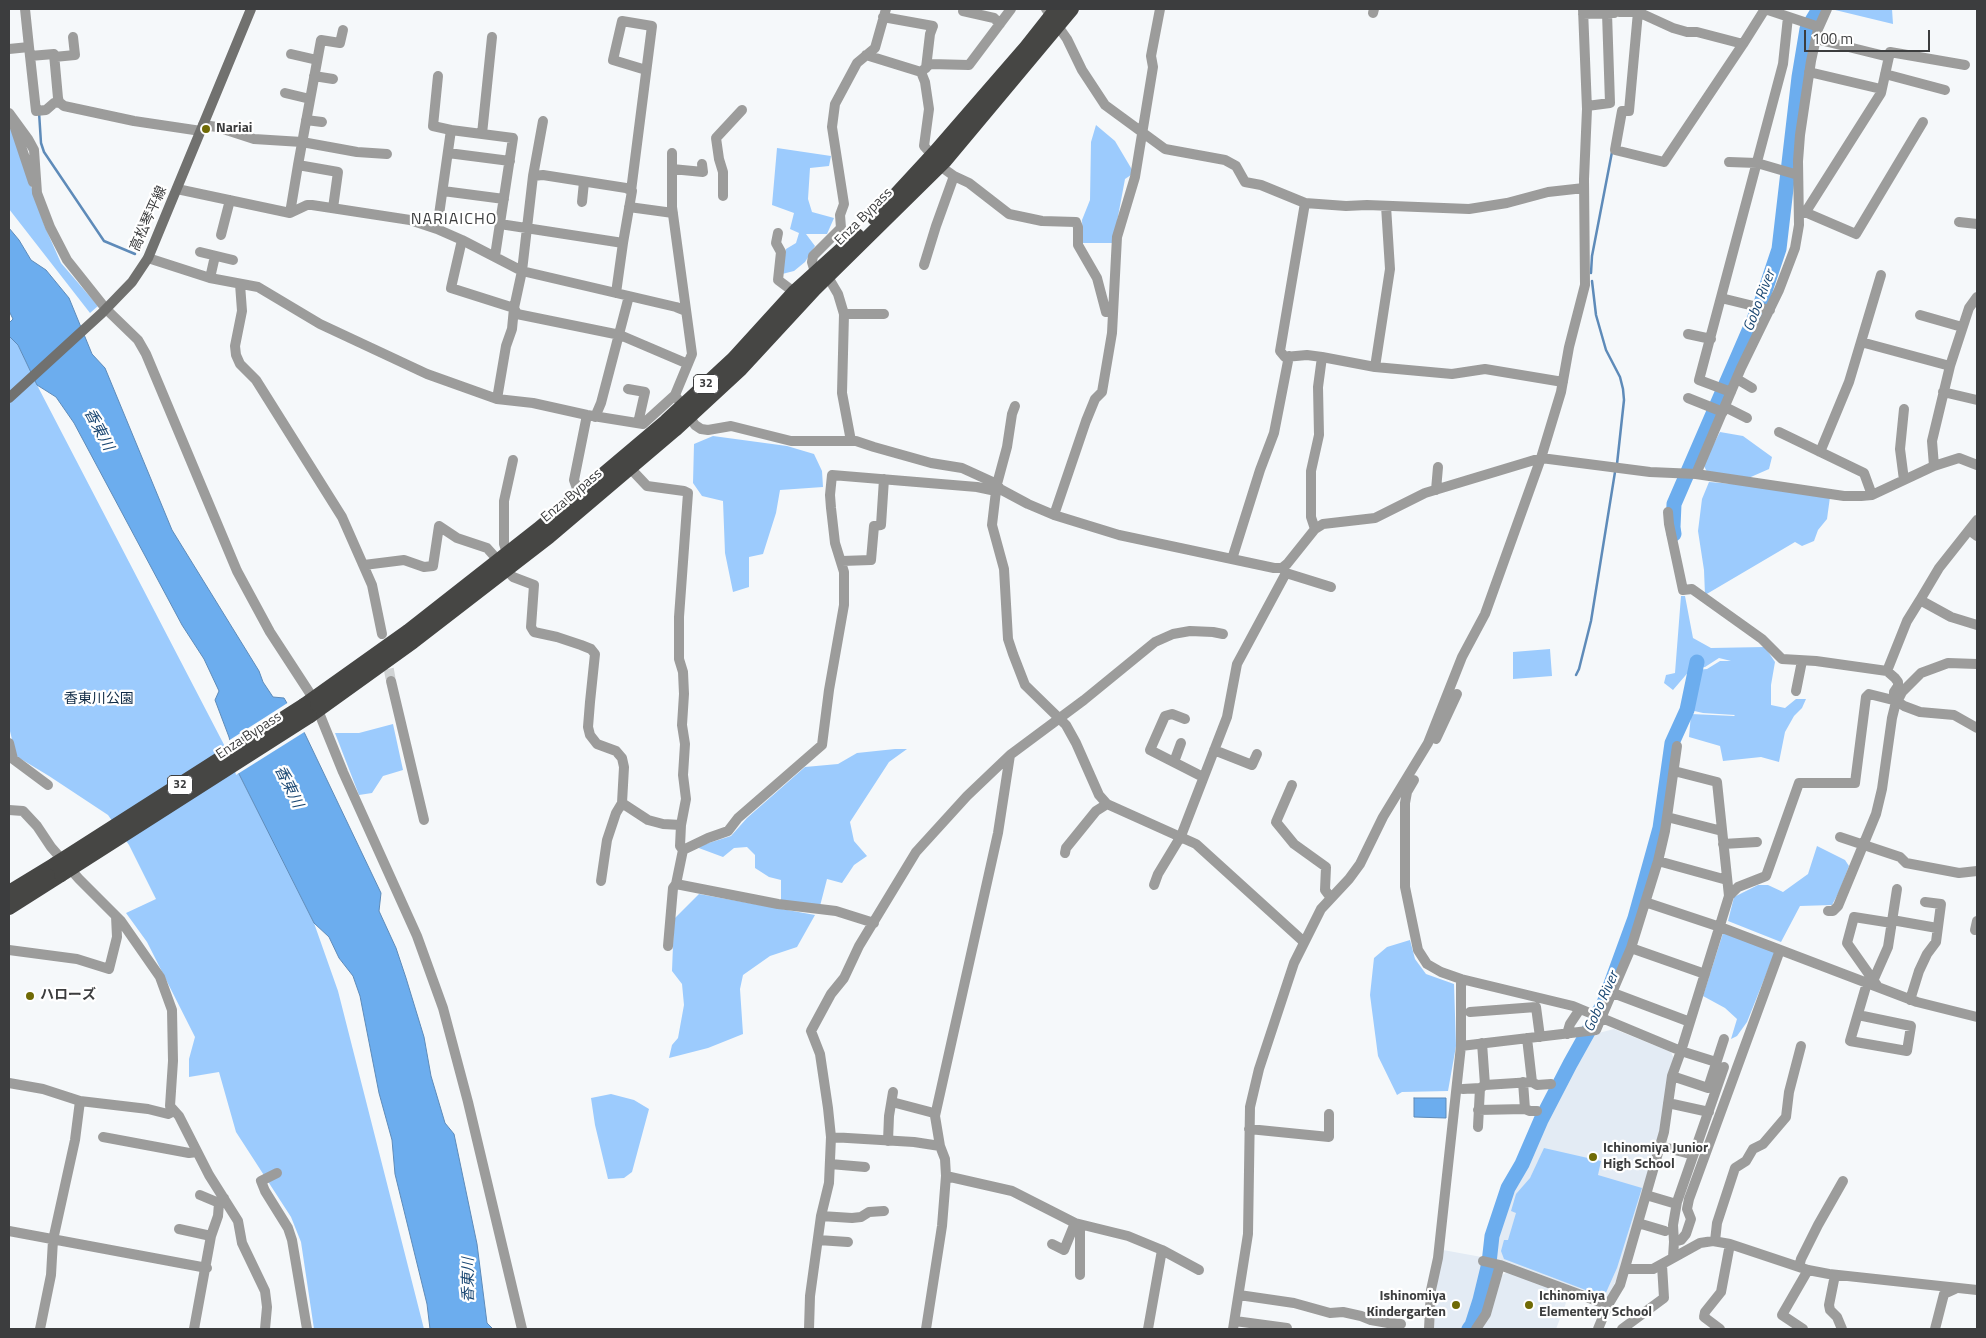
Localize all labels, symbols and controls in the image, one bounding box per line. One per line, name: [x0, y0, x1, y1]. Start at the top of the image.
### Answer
scale bar: [1806, 20, 1932, 52]
text: 100 m: [1812, 27, 1853, 50]
place label: Nariai: [216, 121, 252, 137]
marker: Nariai: [200, 123, 212, 135]
street label: 高松琴平線: [127, 184, 171, 254]
street label: Enza Bypass: [832, 185, 896, 249]
district label: NARIAICHO: [410, 210, 498, 230]
water label: Gobo River: [1740, 268, 1780, 334]
road number: 32: [694, 374, 718, 394]
water label: 香東川: [79, 406, 117, 454]
street label: Enza Bypass: [538, 466, 606, 526]
park label: 香東川公園: [64, 692, 134, 708]
street label: Enza Bypass: [213, 709, 285, 763]
water label: 香東川: [270, 763, 306, 811]
road number: 32: [168, 776, 192, 794]
water label: Gobo River: [1581, 969, 1623, 1035]
place label: ハローズ: [40, 988, 96, 1004]
marker: ハローズ: [24, 990, 36, 1002]
place label: Ichinomiya Junior High School: [1603, 1141, 1708, 1174]
marker: Ichinomiya Junior High School: [1587, 1151, 1599, 1163]
water label: 香東川: [460, 1258, 478, 1302]
place label: Ishinomiya Kindergarten: [1366, 1289, 1446, 1321]
place label: Ichinomiya Elementery School: [1539, 1289, 1652, 1321]
marker: Ishinomiya Kindergarten: [1450, 1299, 1462, 1311]
marker: Ichinomiya Elementery School: [1523, 1299, 1535, 1311]

